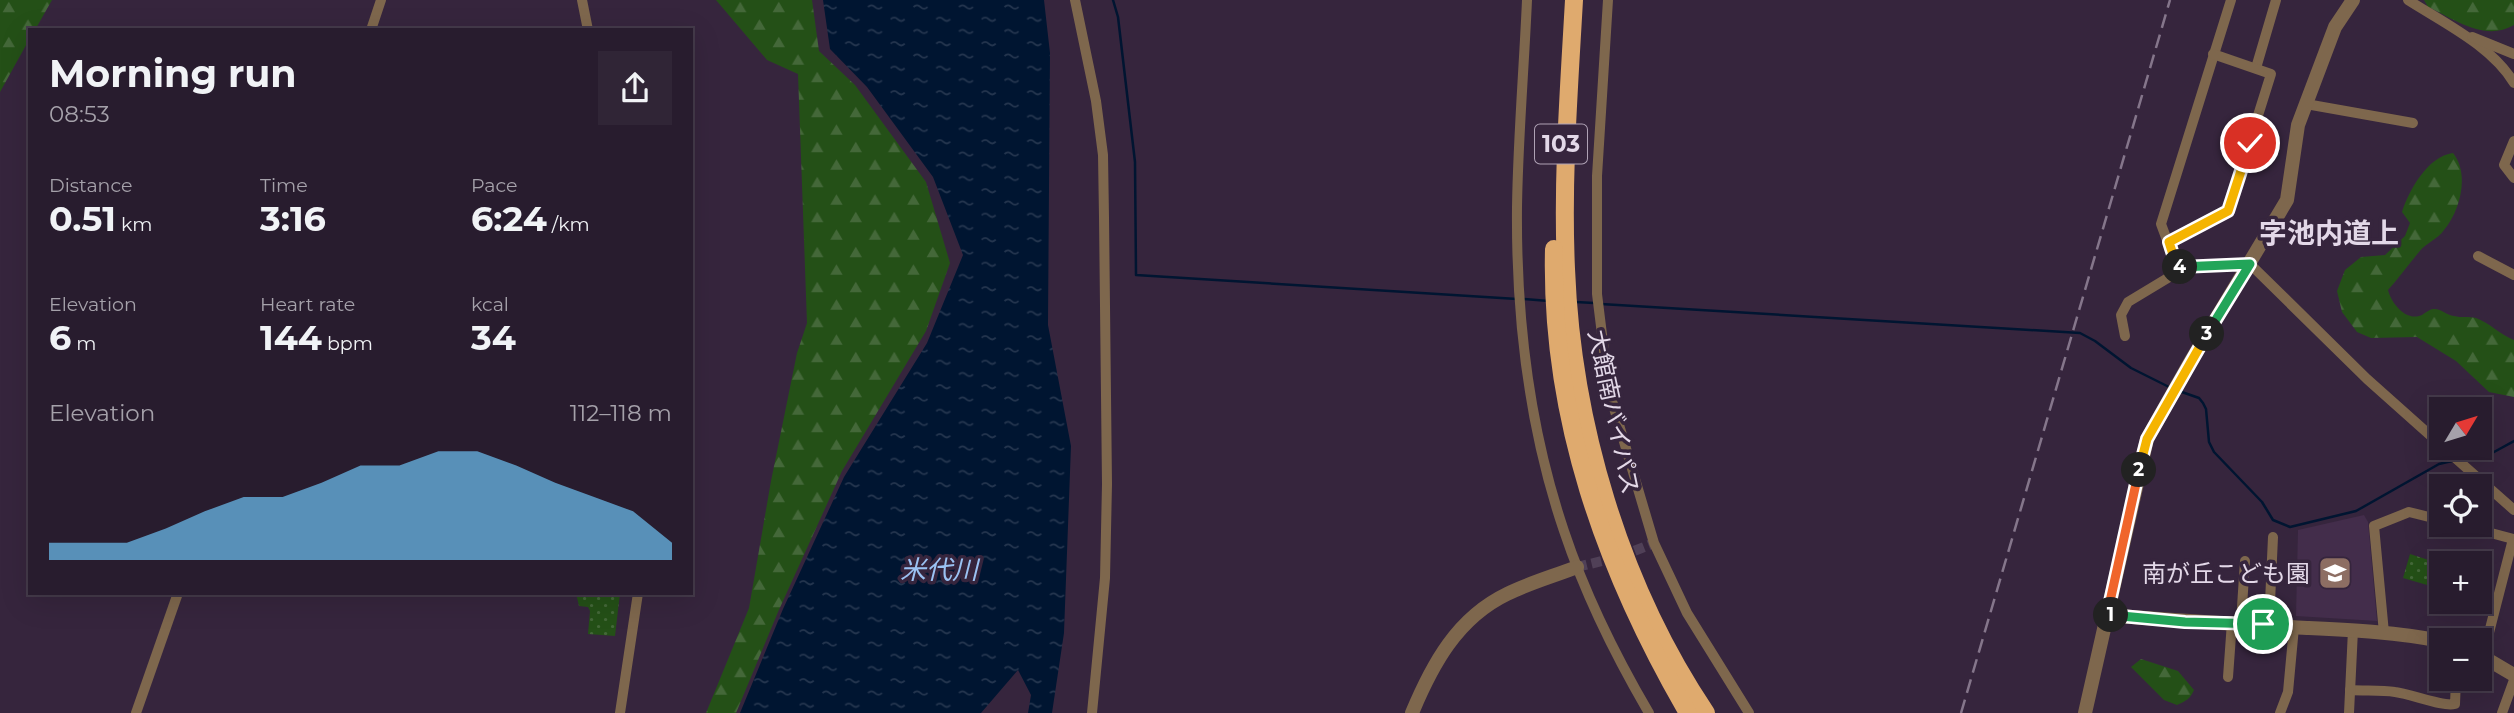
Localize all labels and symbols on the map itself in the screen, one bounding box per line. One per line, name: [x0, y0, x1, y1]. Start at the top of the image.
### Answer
pin: [2220, 113, 2280, 173]
road number: 103: [1535, 125, 1587, 164]
district label: 字池内道上: [2259, 216, 2399, 250]
pin: 4: [2162, 250, 2198, 284]
pin: 3: [2190, 316, 2224, 352]
street label: 大館南バイパス: [1582, 327, 1646, 497]
north arrow: [2429, 397, 2492, 460]
pin: 2: [2122, 452, 2156, 488]
water label: 米代川: [900, 554, 981, 586]
school or university icon: 南が丘こども園: [2316, 554, 2354, 592]
place label: 南が丘こども園: [2142, 559, 2310, 588]
pin: [2233, 594, 2293, 654]
pin: 1: [2094, 598, 2128, 632]

